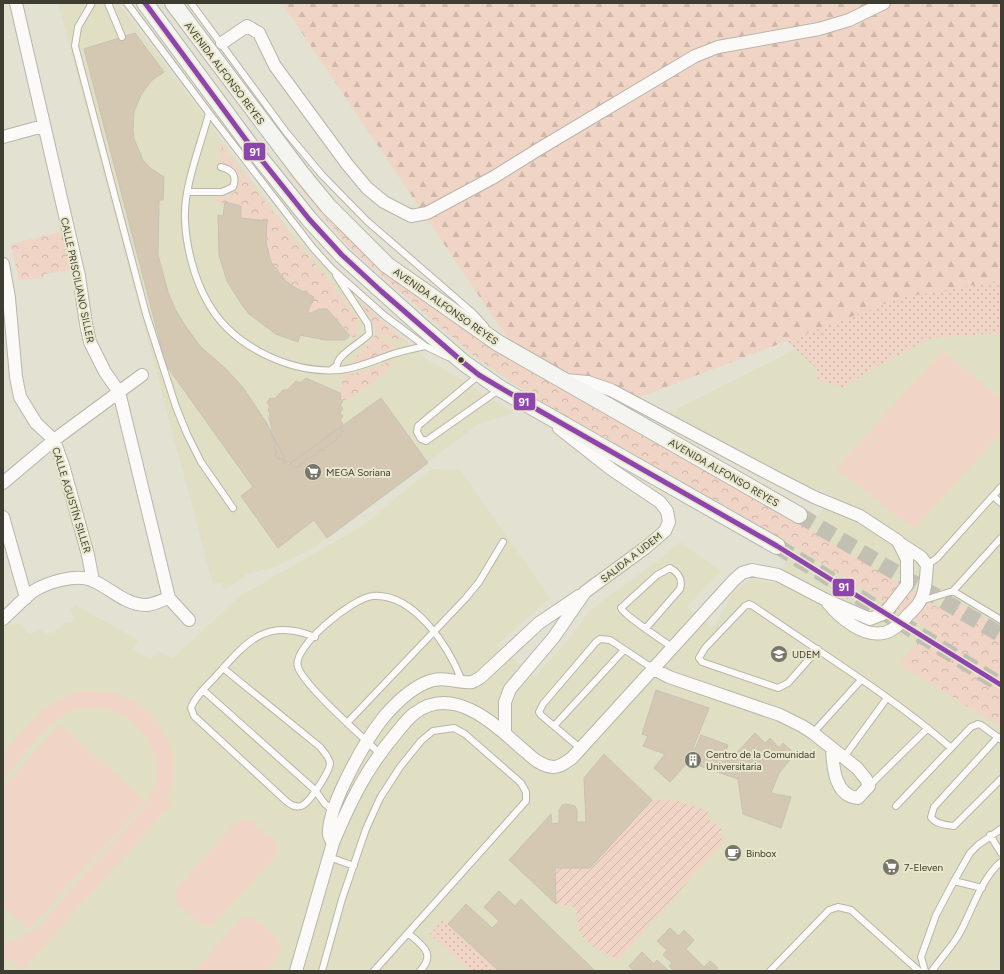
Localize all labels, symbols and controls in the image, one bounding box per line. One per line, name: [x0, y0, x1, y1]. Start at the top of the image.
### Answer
street label: AVENIDA ALFONSO REYES: [182, 19, 267, 127]
line badge: 91: [243, 142, 266, 161]
text: 91: [249, 146, 261, 159]
street label: CALLE PRISCILIANO SILLER: [58, 216, 97, 344]
street label: AVENIDA ALFONSO REYES: [391, 265, 501, 348]
unlabelled marker: [456, 355, 466, 365]
line badge: 91: [513, 392, 536, 411]
text: 91: [518, 396, 530, 409]
street label: AVENIDA ALFONSO REYES: [666, 435, 781, 509]
street label: CALLE AGUSTÍN SILLER: [49, 446, 94, 555]
supermarket icon: MEGA Soriana: [303, 462, 323, 482]
place label: MEGA Soriana: [326, 466, 391, 479]
street label: SALIDA A UDEM: [598, 529, 665, 585]
line badge: 91: [832, 578, 855, 597]
text: 91: [838, 581, 850, 594]
school or university icon: UDEM: [769, 644, 789, 664]
place label: UDEM: [792, 648, 820, 661]
place label: Centro de la Comunidad Universitaria: [706, 748, 815, 773]
building icon: Centro de la Comunidad Universitaria: [683, 750, 703, 770]
cafe icon: Binbox: [723, 843, 743, 863]
place label: Binbox: [746, 847, 777, 860]
supermarket icon: 7-Eleven: [881, 857, 901, 877]
place label: 7-Eleven: [904, 861, 944, 874]

